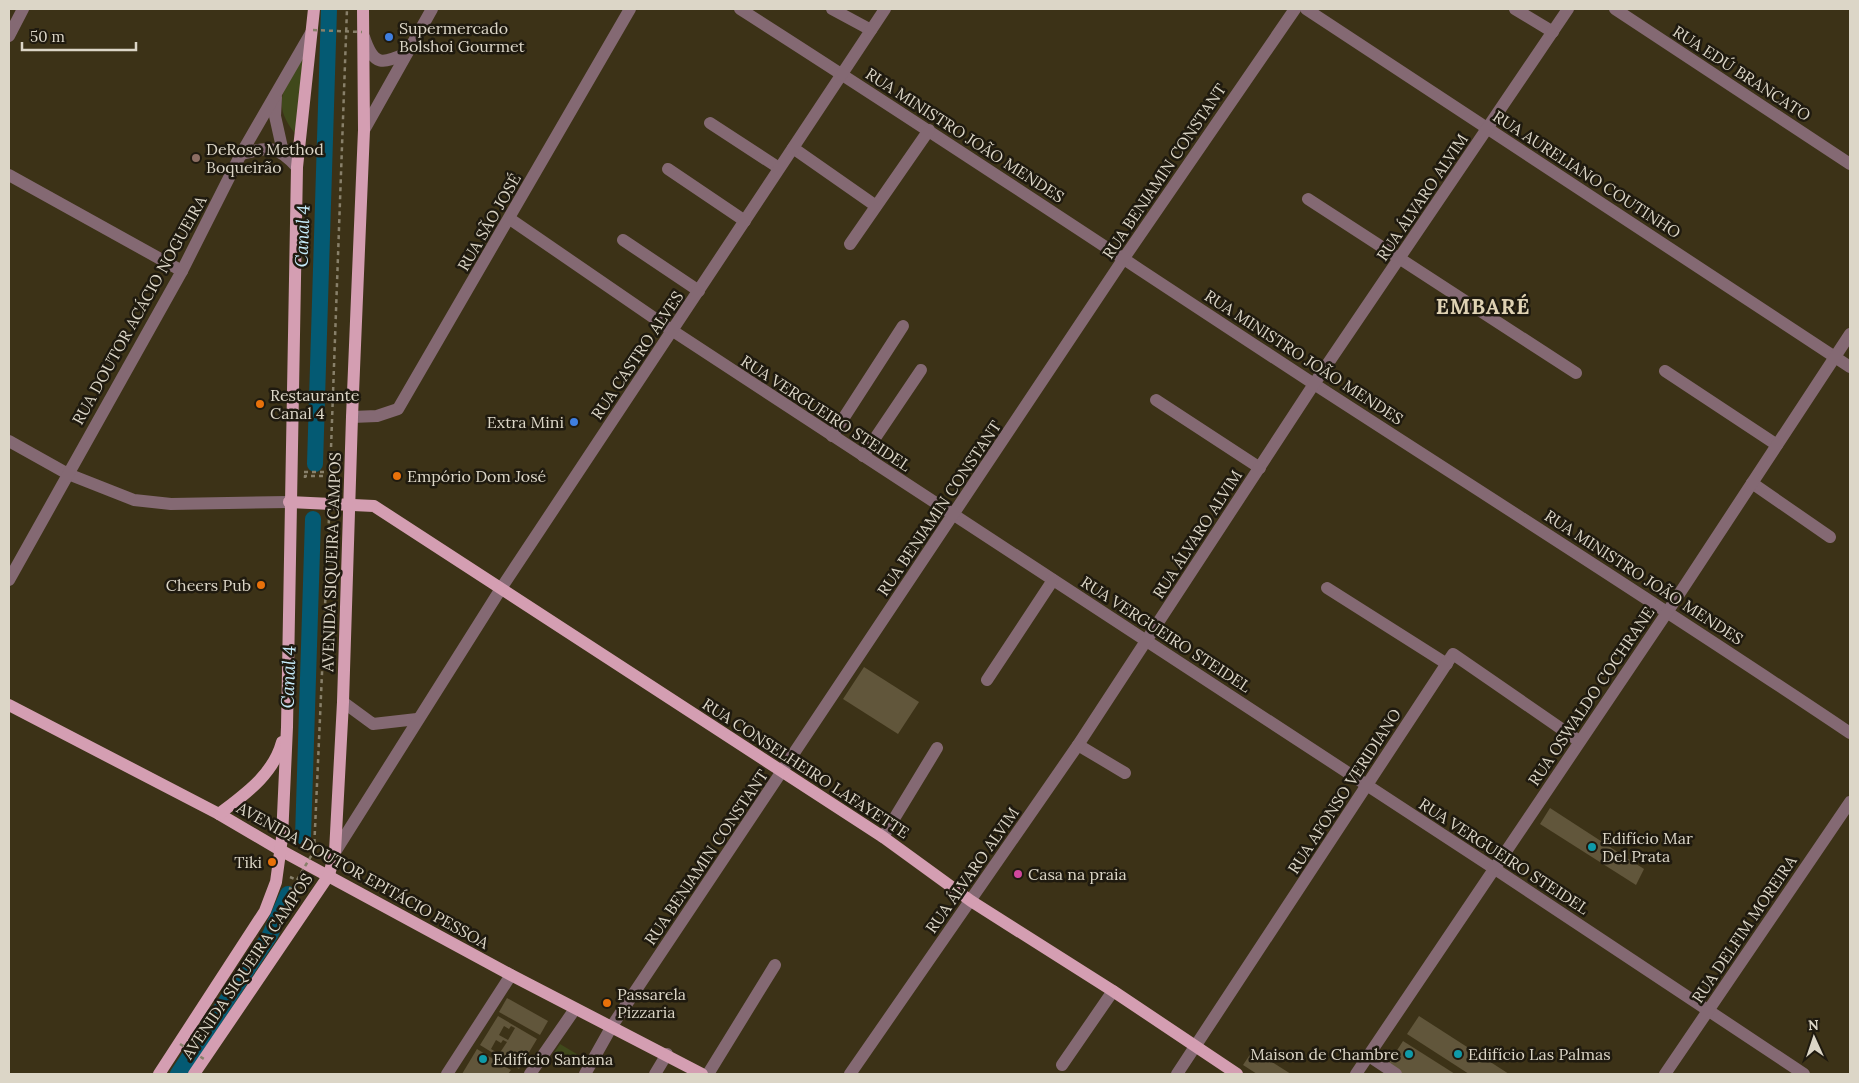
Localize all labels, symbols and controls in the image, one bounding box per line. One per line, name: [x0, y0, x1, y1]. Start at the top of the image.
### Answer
place label: Supermercado Bolshoi Gourmet: [399, 18, 526, 56]
scale bar: [22, 20, 136, 52]
street label: RUA EDÚ BRANCATO: [1669, 21, 1815, 125]
text: 50 m: [30, 27, 65, 46]
marker: Supermercado Bolshoi Gourmet: [383, 31, 395, 43]
street label: RUA MINISTRO JOÃO MENDES: [862, 63, 1068, 207]
street label: RUA BENJAMIN CONSTANT: [1098, 80, 1230, 262]
street label: RUA AURELIANO COUTINHO: [1489, 106, 1685, 242]
street label: RUA ÁLVARO ALVIM: [1372, 129, 1472, 264]
place label: DeRose Method Boqueirão: [206, 139, 324, 177]
marker: DeRose Method Boqueirão: [190, 152, 202, 164]
street label: RUA SÃO JOSÉ: [453, 170, 525, 274]
street label: RUA DOUTOR ACÁCIO NOGUEIRA: [68, 191, 211, 428]
water label: Canal 4: [289, 204, 315, 268]
street label: RUA MINISTRO JOÃO MENDES: [1201, 285, 1407, 429]
street label: RUA CASTRO ALVES: [587, 287, 687, 423]
district label: EMBARÉ: [1436, 293, 1530, 320]
street label: RUA VERGUEIRO STEIDEL: [737, 351, 915, 475]
place label: Restaurante Canal 4: [270, 385, 360, 423]
marker: Restaurante Canal 4: [254, 398, 266, 410]
place label: Extra Mini: [487, 412, 564, 432]
marker: Extra Mini: [568, 416, 580, 428]
street label: RUA BENJAMIN CONSTANT: [873, 417, 1005, 599]
street label: AVENIDA SIQUEIRA CAMPOS: [317, 452, 345, 673]
place label: Empório Dom José: [407, 466, 547, 486]
street label: RUA ÁLVARO ALVIM: [1148, 466, 1246, 602]
marker: Empório Dom José: [391, 470, 403, 482]
street label: RUA MINISTRO JOÃO MENDES: [1541, 505, 1747, 649]
street label: RUA VERGUEIRO STEIDEL: [1077, 572, 1255, 696]
place label: Cheers Pub: [166, 575, 251, 595]
marker: Cheers Pub: [255, 579, 267, 591]
street label: RUA OSWALDO COCHRANE: [1524, 603, 1658, 789]
water label: Canal 4: [275, 645, 301, 709]
street label: RUA CONSELHEIRO LAFAYETTE: [699, 694, 913, 842]
street label: RUA AFONSO VERIDIANO: [1283, 705, 1405, 877]
street label: RUA BENJAMIN CONSTANT: [640, 766, 772, 948]
street label: RUA VERGUEIRO STEIDEL: [1415, 794, 1593, 918]
street label: AVENIDA DOUTOR EPITÁCIO PESSOA: [233, 797, 493, 953]
street label: RUA ÁLVARO ALVIM: [921, 803, 1023, 937]
place label: Edifício Mar Del Prata: [1602, 828, 1693, 866]
marker: Edifício Mar Del Prata: [1586, 841, 1598, 853]
street label: RUA DELFIM MOREIRA: [1687, 851, 1801, 1006]
place label: Tiki: [234, 852, 262, 872]
marker: Tiki: [266, 856, 278, 868]
place label: Casa na praia: [1028, 864, 1127, 884]
marker: Casa na praia: [1012, 868, 1024, 880]
street label: AVENIDA SIQUEIRA CAMPOS: [177, 869, 317, 1064]
place label: Passarela Pizzaria: [617, 984, 686, 1022]
marker: Passarela Pizzaria: [601, 997, 613, 1009]
north arrow: [1789, 1013, 1839, 1063]
text: N: [1807, 1016, 1819, 1034]
place label: Maison de Chambre: [1250, 1044, 1399, 1064]
place label: Edifício Las Palmas: [1468, 1044, 1611, 1064]
marker: Maison de Chambre: [1403, 1048, 1415, 1060]
marker: Edifício Las Palmas: [1452, 1048, 1464, 1060]
place label: Edifício Santana: [493, 1049, 613, 1069]
marker: Edifício Santana: [477, 1053, 489, 1065]

